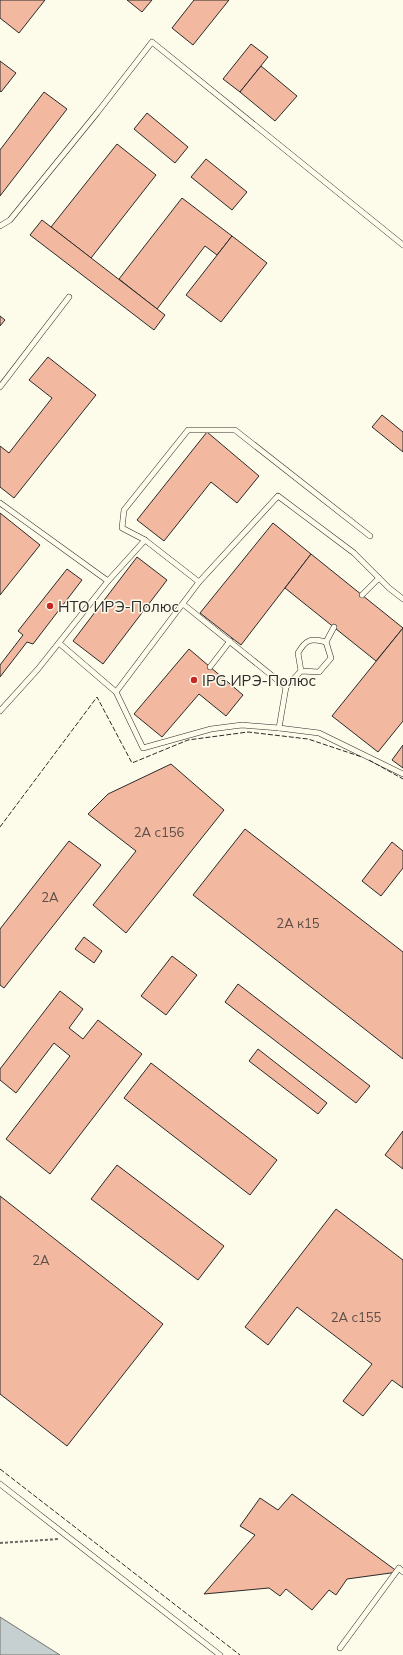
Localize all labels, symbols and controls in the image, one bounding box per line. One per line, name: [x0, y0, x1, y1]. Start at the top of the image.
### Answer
place label: НТО ИРЭ-Полюс: [58, 597, 179, 616]
marker: НТО ИРЭ-Полюс: [45, 601, 55, 611]
place label: IPG ИРЭ-Полюс: [202, 671, 316, 690]
marker: IPG ИРЭ-Полюс: [189, 675, 199, 685]
house number: 2А с156: [134, 824, 185, 840]
house number: 2А: [41, 889, 59, 905]
house number: 2А к15: [276, 915, 320, 931]
house number: 2А: [32, 1252, 50, 1268]
house number: 2А с155: [331, 1309, 382, 1325]

